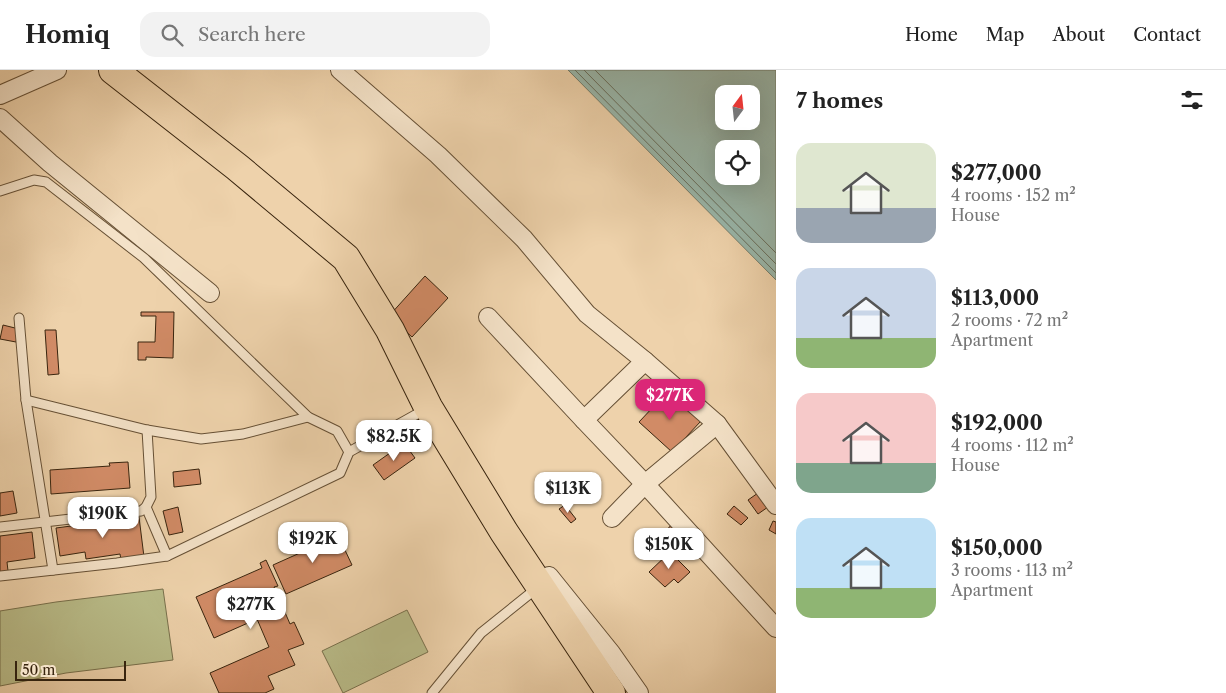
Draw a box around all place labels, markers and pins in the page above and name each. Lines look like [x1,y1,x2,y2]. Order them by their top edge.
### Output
pin: $277K [635,378,705,421]
pin: $82.5K [353,420,435,462]
pin: $113K [533,472,603,514]
pin: $190K [68,496,138,539]
pin: $192K [278,522,348,564]
pin: $150K [634,528,704,570]
pin: $277K [216,588,286,630]

